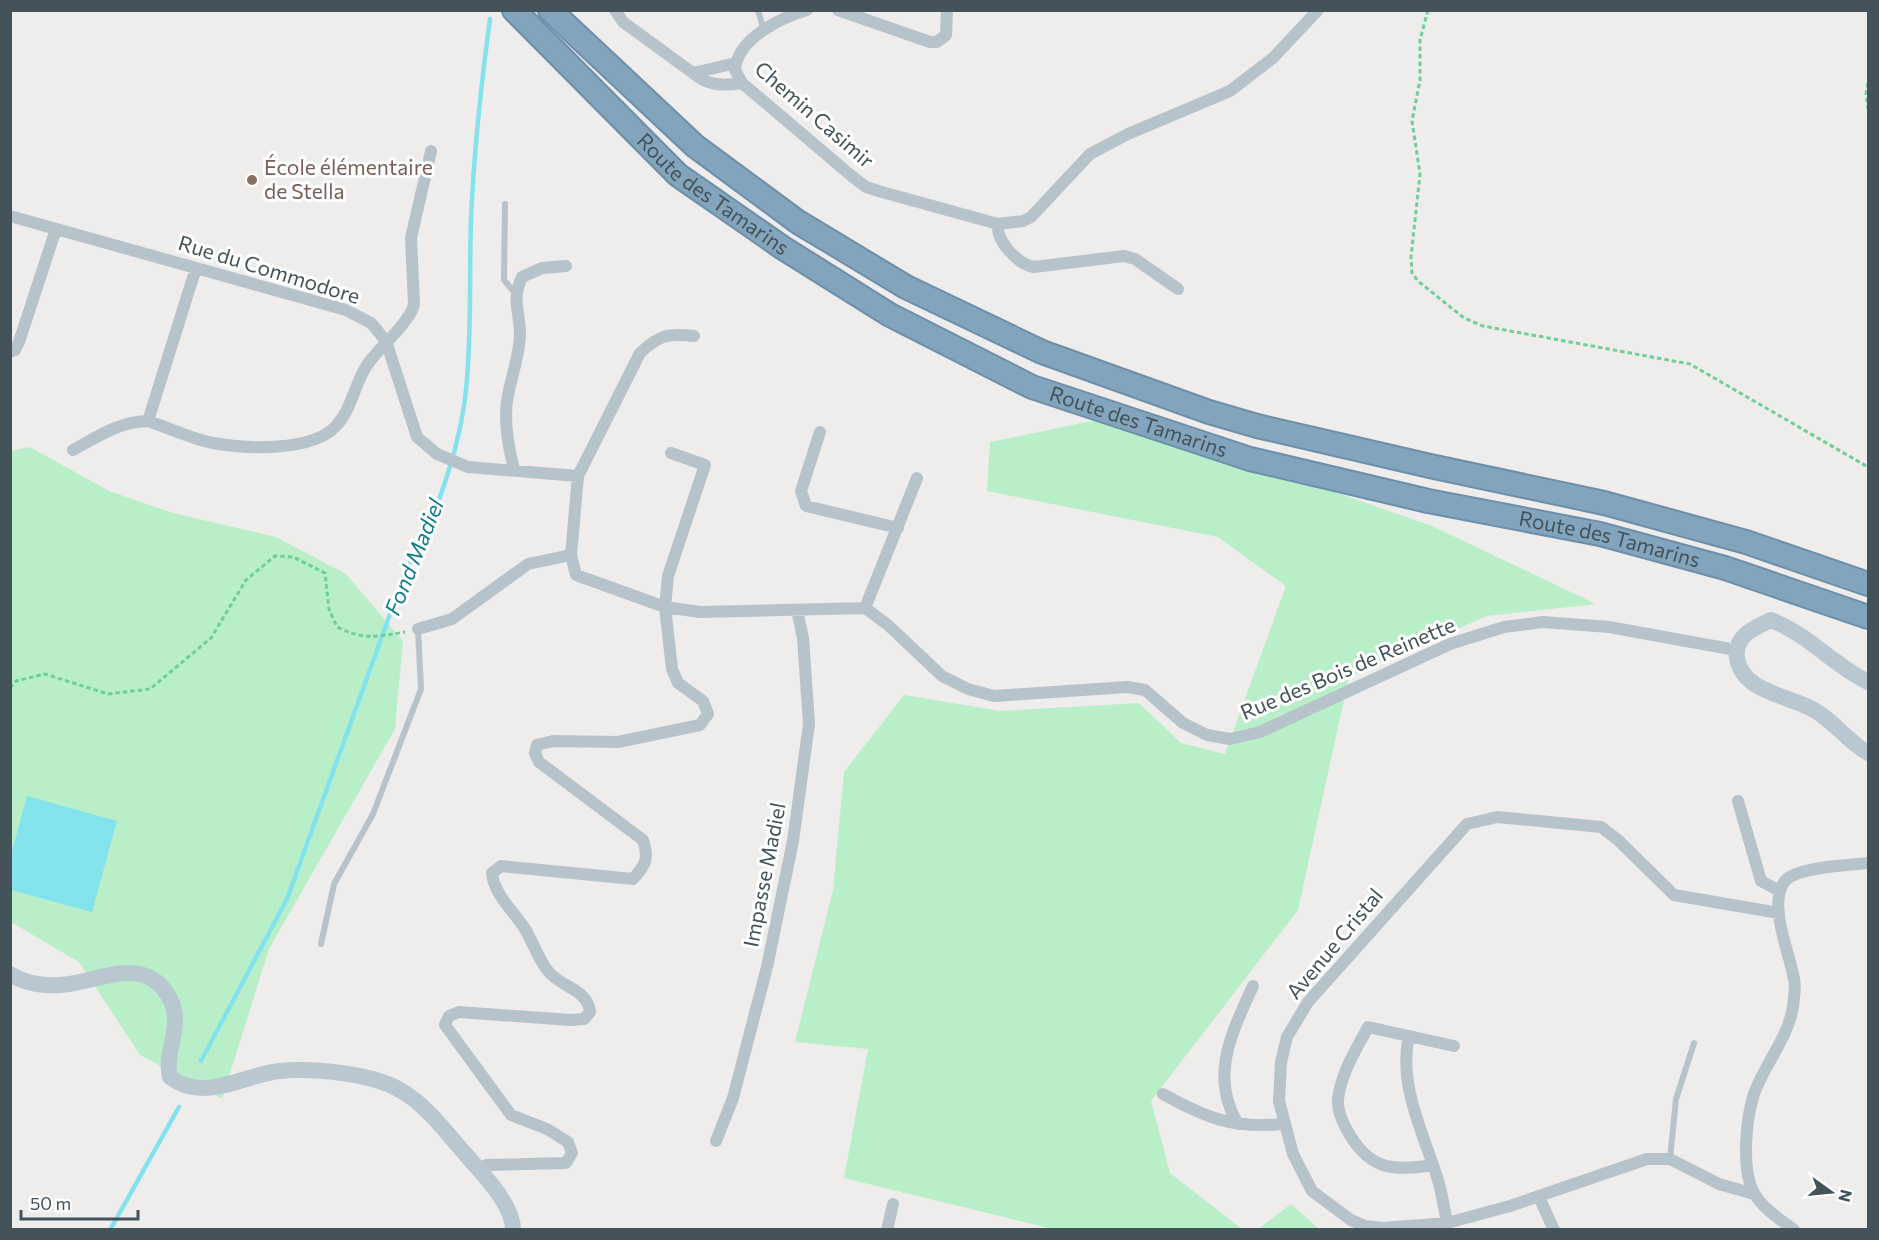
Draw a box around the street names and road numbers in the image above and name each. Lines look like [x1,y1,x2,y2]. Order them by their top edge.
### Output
street label: Chemin Casimir [750,55,880,172]
street label: Route des Tamarins [633,127,794,259]
street label: Rue du Commodore [176,229,363,308]
street label: Route des Tamarins [1047,380,1231,462]
street label: Route des Tamarins [1517,505,1703,572]
street label: Rue des Bois de Reinette [1236,611,1459,724]
street label: Impasse Madiel [737,800,790,949]
street label: Avenue Cristal [1280,883,1387,1003]

